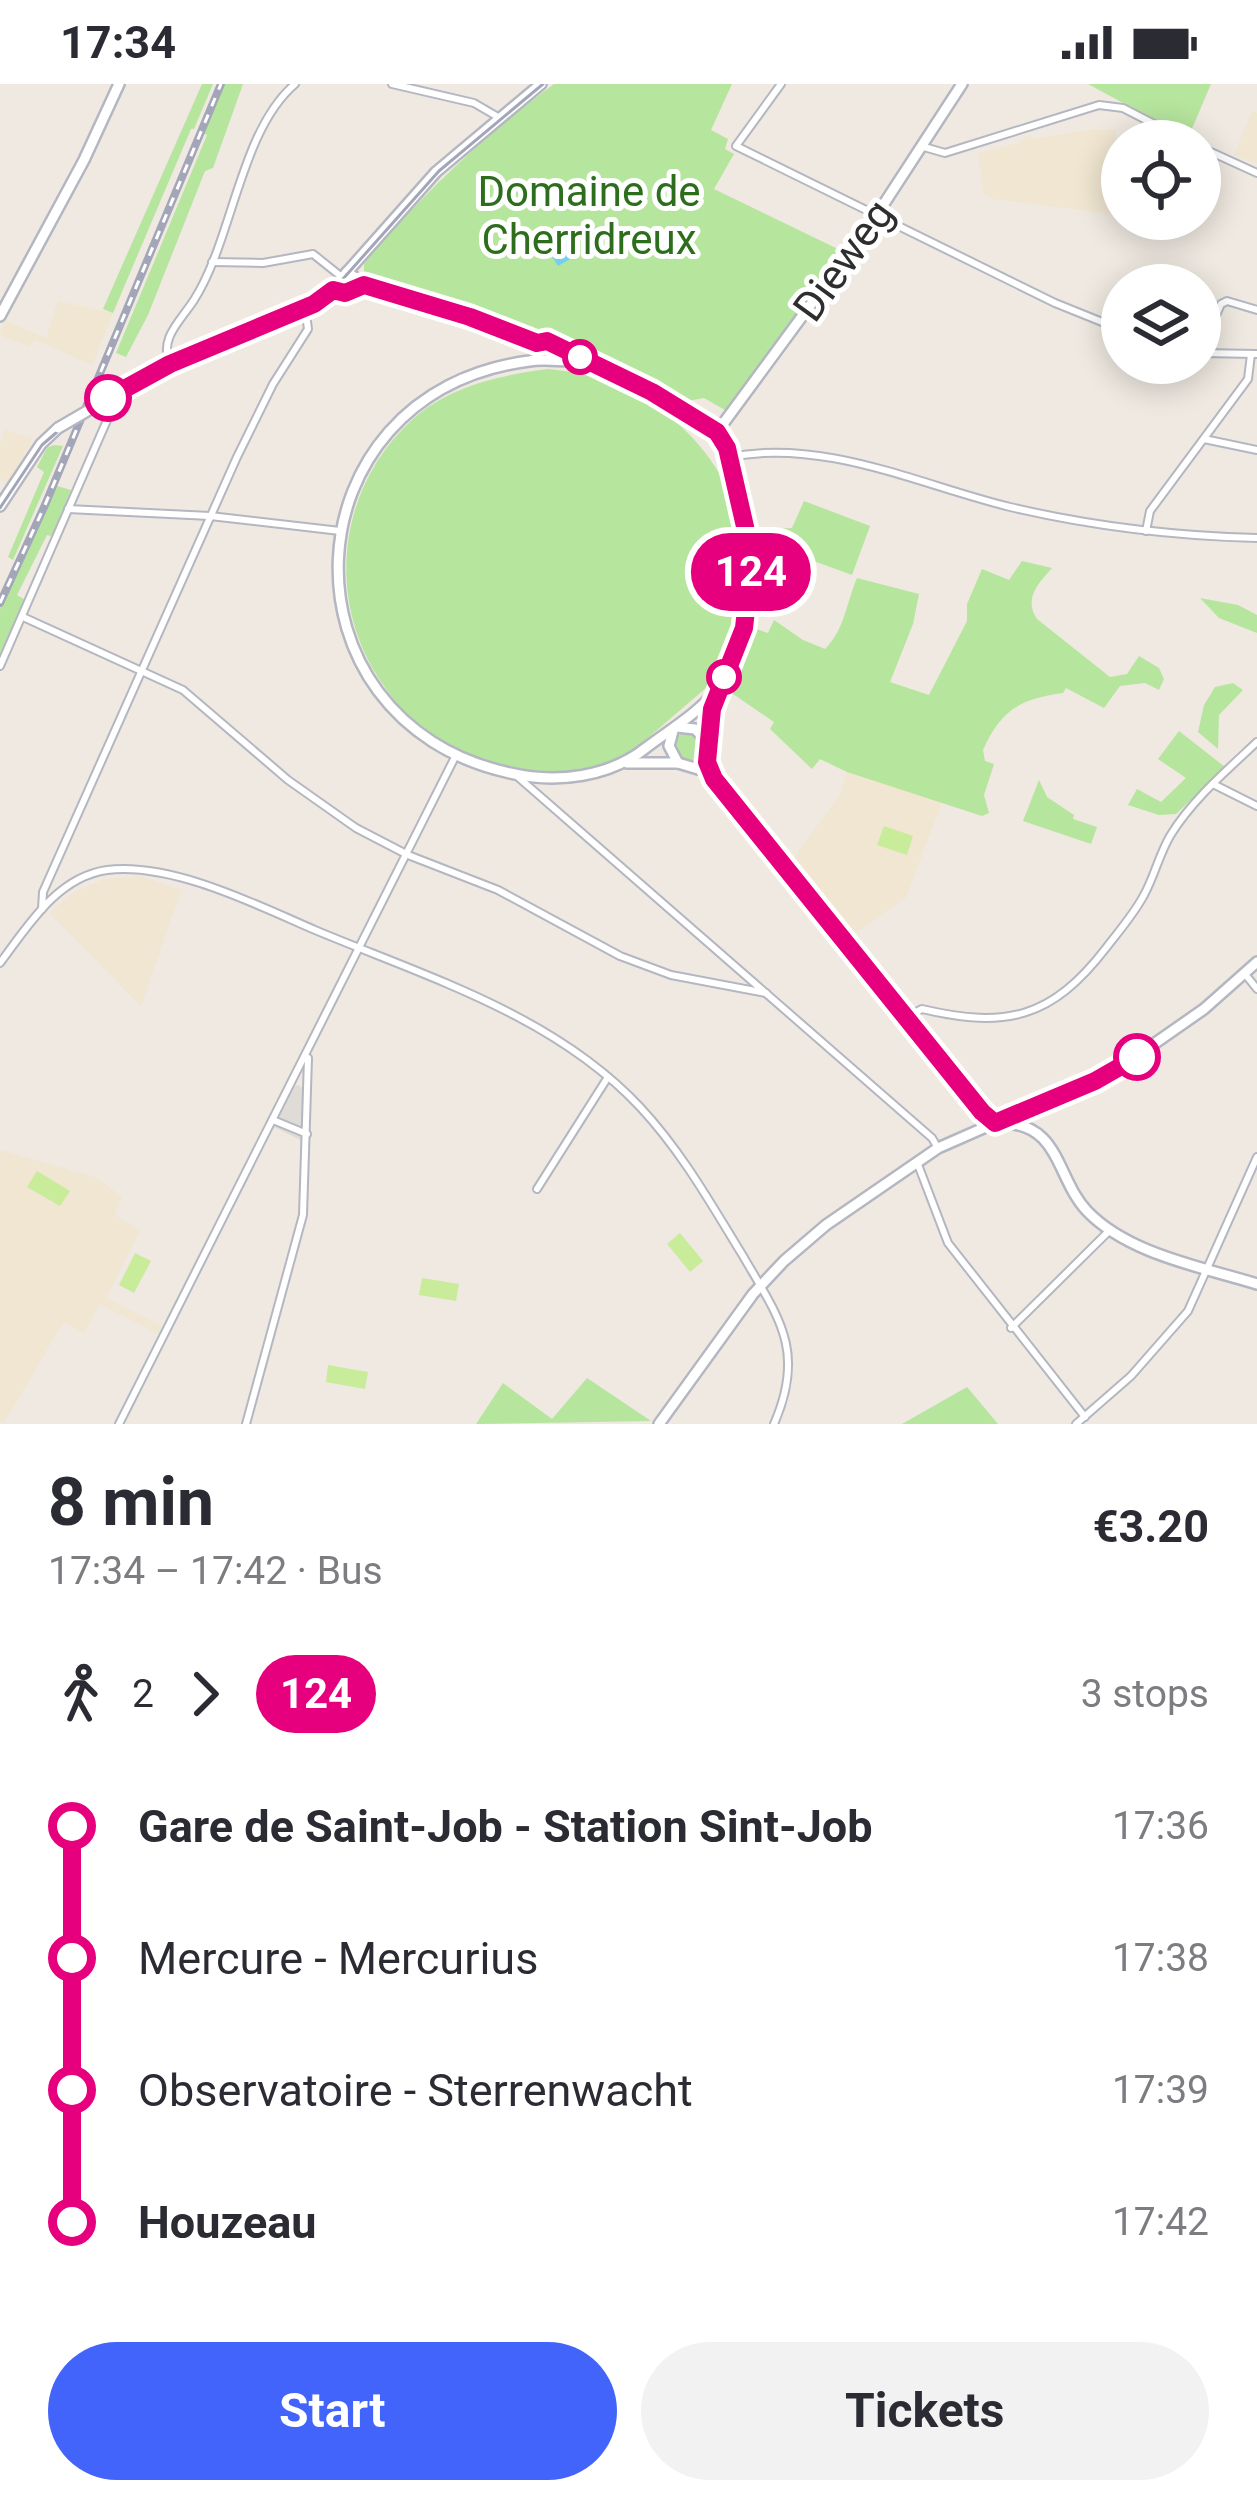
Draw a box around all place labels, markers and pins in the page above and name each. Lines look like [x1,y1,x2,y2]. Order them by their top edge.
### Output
unlabelled marker [564,341,596,373]
unlabelled marker [86,376,130,420]
unlabelled marker [708,661,740,693]
unlabelled marker [1115,1035,1159,1079]

